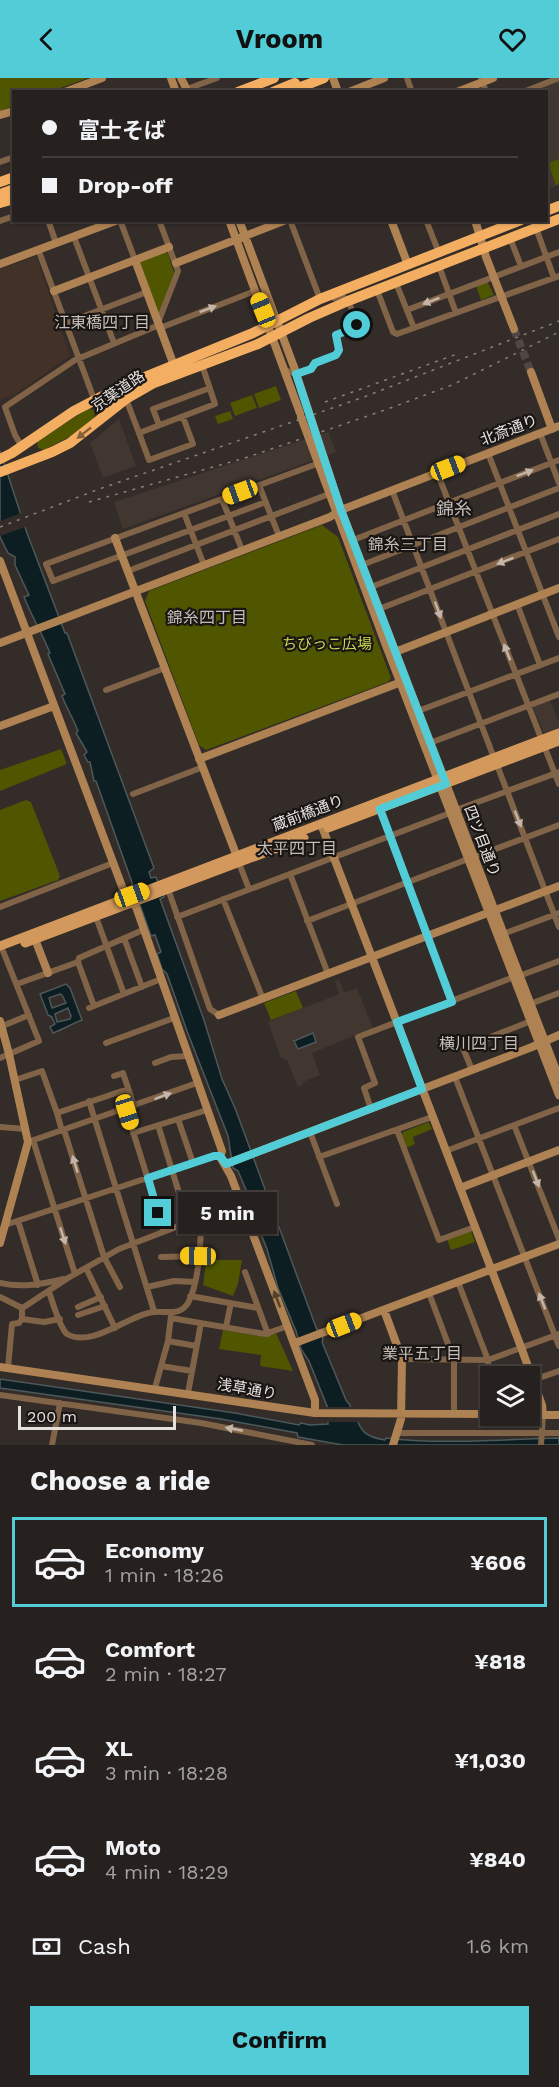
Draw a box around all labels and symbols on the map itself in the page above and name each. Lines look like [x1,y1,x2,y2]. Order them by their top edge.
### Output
car [248,290,278,330]
one-way arrow [422,296,440,306]
one-way arrow [199,304,217,314]
route start [343,311,370,338]
district label: 江東橋四丁目 [54,313,150,332]
street label: 京葉道路 [88,367,148,415]
street label: 北斎通り [478,411,540,449]
one-way arrow [76,427,92,440]
car [428,453,468,483]
one-way arrow [516,468,534,478]
car [220,477,260,507]
district label: 錦糸 [436,498,472,519]
district label: 錦糸三丁目 [368,535,448,554]
one-way arrow [495,556,513,566]
one-way arrow [433,601,443,619]
district label: 錦糸四丁目 [167,608,247,627]
park label: ちびっこ広場 [282,635,372,653]
one-way arrow [502,642,512,660]
street label: 蔵前橋通り [270,791,346,835]
street label: 四ツ目通り [460,803,504,879]
one-way arrow [514,810,523,828]
district label: 太平四丁目 [257,839,337,858]
car [112,880,152,910]
district label: 横川四丁目 [439,1034,519,1053]
one-way arrow [154,1090,172,1100]
car [113,1092,141,1132]
one-way arrow [70,1155,79,1173]
one-way arrow [532,1170,541,1188]
callout: 5 min [179,1192,278,1234]
route end [144,1199,171,1226]
one-way arrow [58,1227,68,1245]
car [180,1247,216,1265]
one-way arrow [272,1289,282,1307]
one-way arrow [537,1292,547,1310]
car [324,1310,364,1340]
district label: 業平五丁目 [382,1344,462,1363]
street label: 浅草通り [216,1375,278,1403]
scale bar [18,1403,176,1430]
one-way arrow [224,1424,243,1433]

